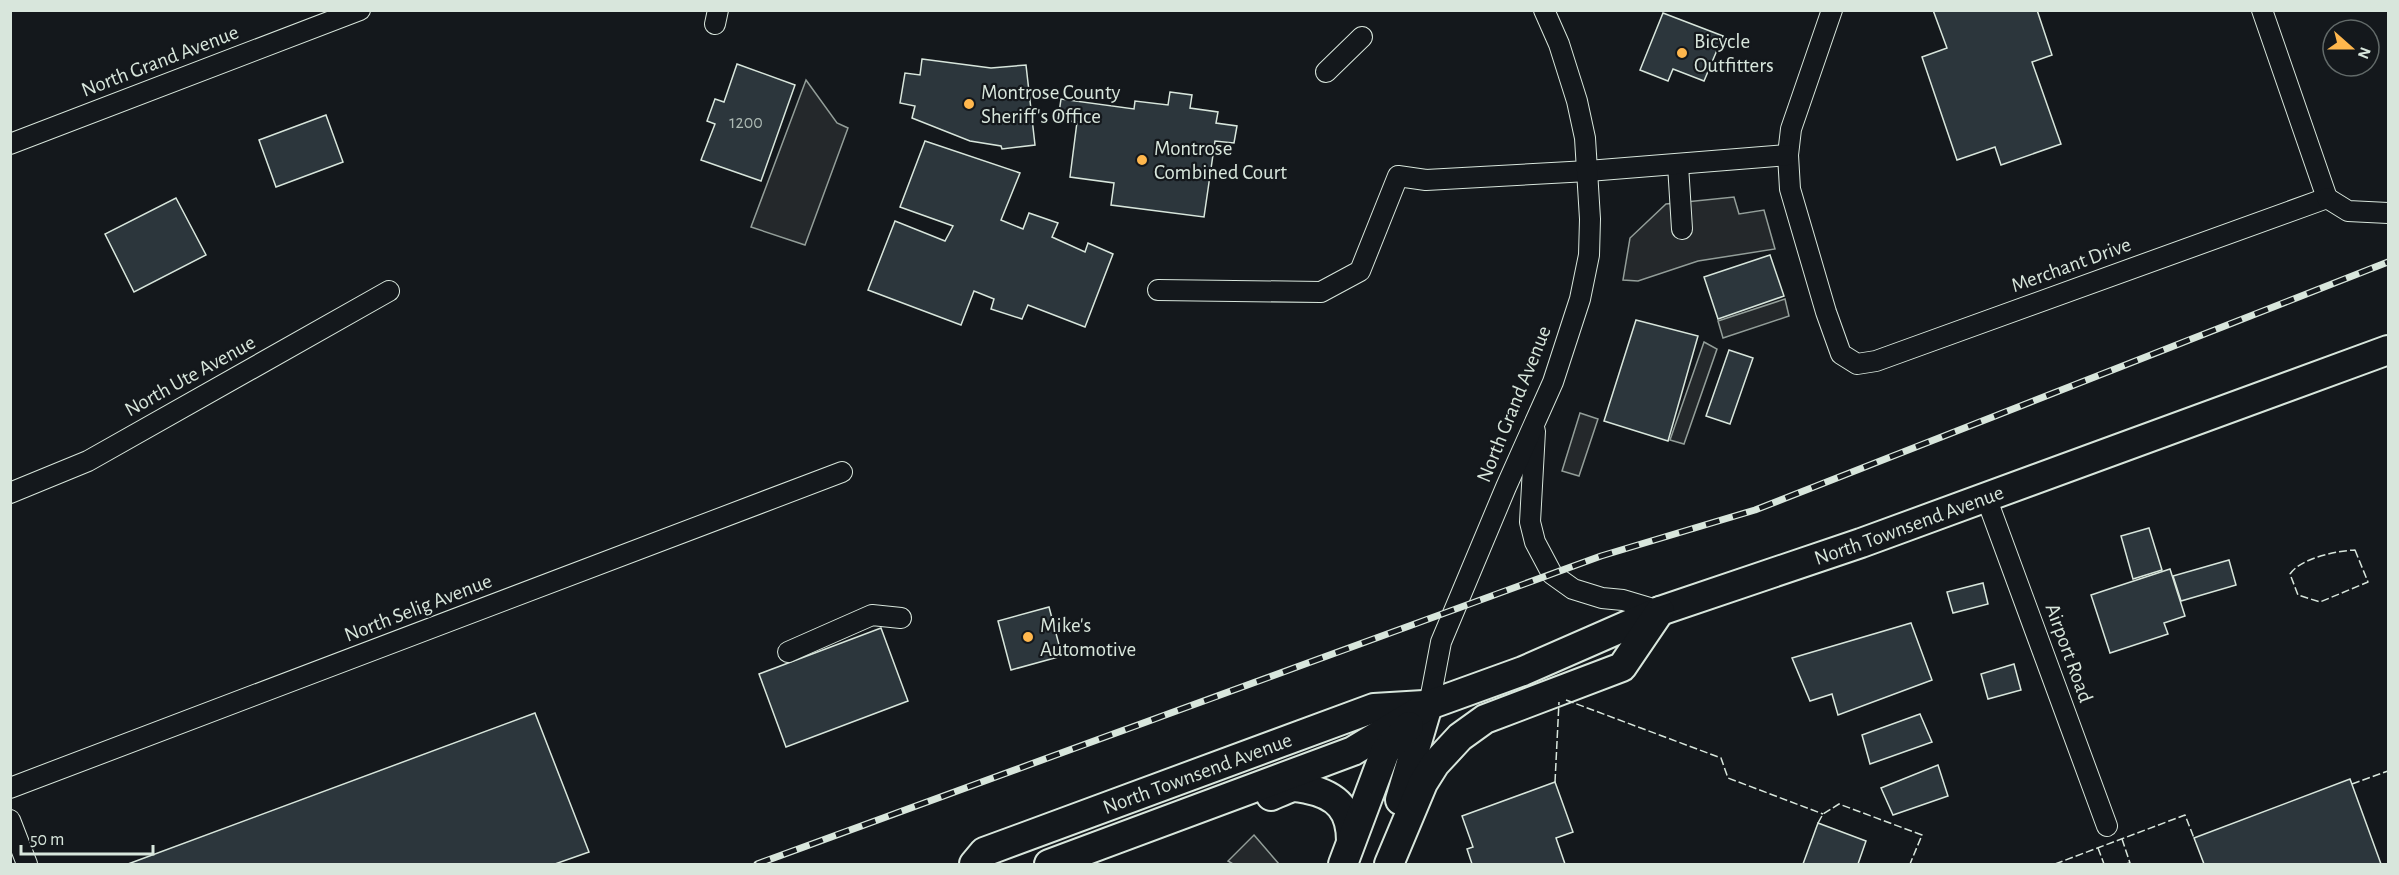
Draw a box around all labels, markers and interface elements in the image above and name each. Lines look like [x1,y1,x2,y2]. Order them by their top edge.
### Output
north arrow [2321,18,2381,78]
street label: North Grand Avenue [79,21,241,101]
place label: Bicycle Outfitters [1694,31,1774,76]
text: N [2355,45,2374,61]
marker: Bicycle Outfitters [1675,46,1689,60]
place label: Montrose County Sheriff's Office [981,82,1121,127]
marker: Montrose County Sheriff's Office [962,97,976,111]
house number: 1200 [729,114,763,132]
place label: Montrose Combined Court [1154,138,1287,183]
marker: Montrose Combined Court [1135,153,1149,167]
street label: Merchant Drive [2008,234,2134,296]
street label: North Grand Avenue [1473,323,1555,485]
street label: North Ute Avenue [121,331,259,421]
street label: North Townsend Avenue [1811,481,2006,569]
street label: North Selig Avenue [341,570,495,646]
street label: Airport Road [2041,601,2097,705]
place label: Mike's Automotive [1040,615,1136,660]
marker: Mike's Automotive [1021,630,1035,644]
street label: North Townsend Avenue [1100,729,1295,818]
scale bar [21,818,153,856]
text: 50 m [30,831,64,849]

